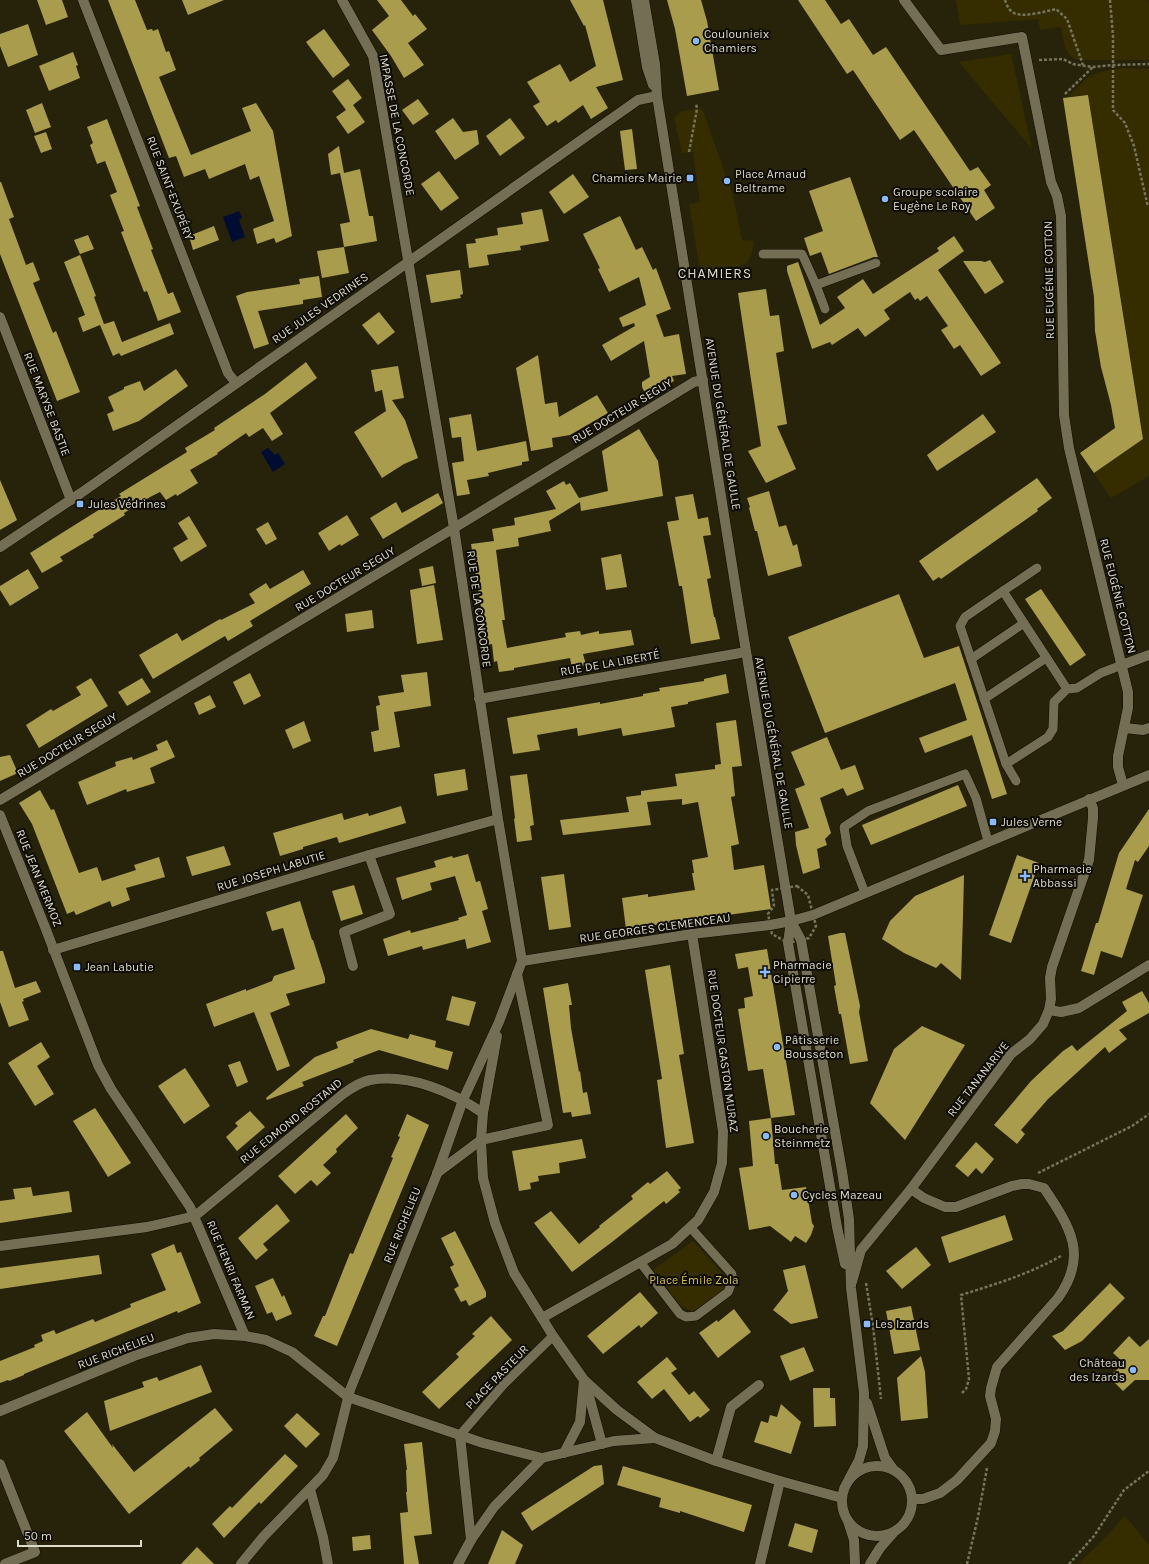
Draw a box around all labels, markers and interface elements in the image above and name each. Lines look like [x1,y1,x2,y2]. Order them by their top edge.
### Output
place label: Coulounieix Chamiers [704,27,769,55]
marker: Coulounieix Chamiers [691,36,701,46]
street label: IMPASSE DE LA CONCORDE [376,53,418,197]
street label: RUE SAINT-EXUPÉRY [144,134,197,242]
place label: Place Arnaud Beltrame [735,167,806,195]
place label: Chamiers Mairie [592,171,682,185]
marker: Chamiers Mairie [685,173,695,183]
marker: Place Arnaud Beltrame [722,176,732,186]
place label: Groupe scolaire Eugène Le Roy [893,185,978,213]
marker: Groupe scolaire Eugène Le Roy [880,194,890,204]
street label: RUE EUGÉNIE COTTON [1040,221,1057,339]
district label: CHAMIERS [678,265,752,282]
street label: RUE JULES VEDRINES [269,270,371,346]
street label: AVENUE DU GÉNÉRAL DE GAULLE [702,337,745,511]
street label: RUE MARYSE BASTIE [21,350,73,458]
street label: RUE DOCTEUR SEGUY [569,375,675,447]
place label: Jules Védrines [88,497,166,511]
marker: Jules Védrines [75,499,85,509]
street label: RUE EUGÉNIE COTTON [1097,537,1140,655]
street label: RUE DOCTEUR SEGUY [292,543,398,615]
street label: RUE DE LA CONCORDE [464,550,494,668]
street label: RUE DE LA LIBERTÉ [559,646,661,679]
street label: AVENUE DU GÉNÉRAL DE GAULLE [752,656,797,830]
street label: RUE DOCTEUR SEGUY [14,709,120,781]
place label: Jules Verne [1001,815,1062,829]
marker: Jules Verne [988,817,998,827]
street label: RUE JEAN MERMOZ [13,827,65,929]
street label: RUE JOSEPH LABUTIE [215,848,327,894]
place label: Pharmacie Abbassi [1033,862,1092,890]
marker: Pharmacie Abbassi [1020,871,1030,881]
street label: RUE GEORGES CLEMENCEAU [578,910,732,946]
place label: Pharmacie Cipierre [773,958,832,986]
place label: Jean Labutie [85,960,154,974]
marker: Jean Labutie [72,962,82,972]
marker: Pharmacie Cipierre [760,967,770,977]
street label: RUE DOCTEUR GASTON MURAZ [705,969,741,1133]
place label: Pâtisserie Bousseton [785,1033,843,1061]
street label: RUE TANANARIVE [944,1039,1012,1119]
marker: Pâtisserie Bousseton [772,1042,782,1052]
street label: RUE EDMOND ROSTAND [237,1075,345,1166]
place label: Boucherie Steinmetz [774,1122,831,1150]
marker: Boucherie Steinmetz [761,1131,771,1141]
street label: RUE RICHELIEU [380,1185,424,1265]
place label: Cycles Mazeau [802,1188,882,1202]
marker: Cycles Mazeau [789,1190,799,1200]
street label: RUE HENRI FARMAN [204,1218,258,1322]
park label: Place Émile Zola [649,1272,739,1287]
place label: Les Izards [875,1317,929,1331]
marker: Les Izards [862,1319,872,1329]
street label: RUE RICHELIEU [76,1330,156,1372]
street label: PLACE PASTEUR [463,1342,531,1412]
place label: Château des Izards [1069,1356,1125,1384]
marker: Château des Izards [1128,1365,1138,1375]
scale bar [18,1522,141,1548]
text: 50 m [24,1529,52,1543]

